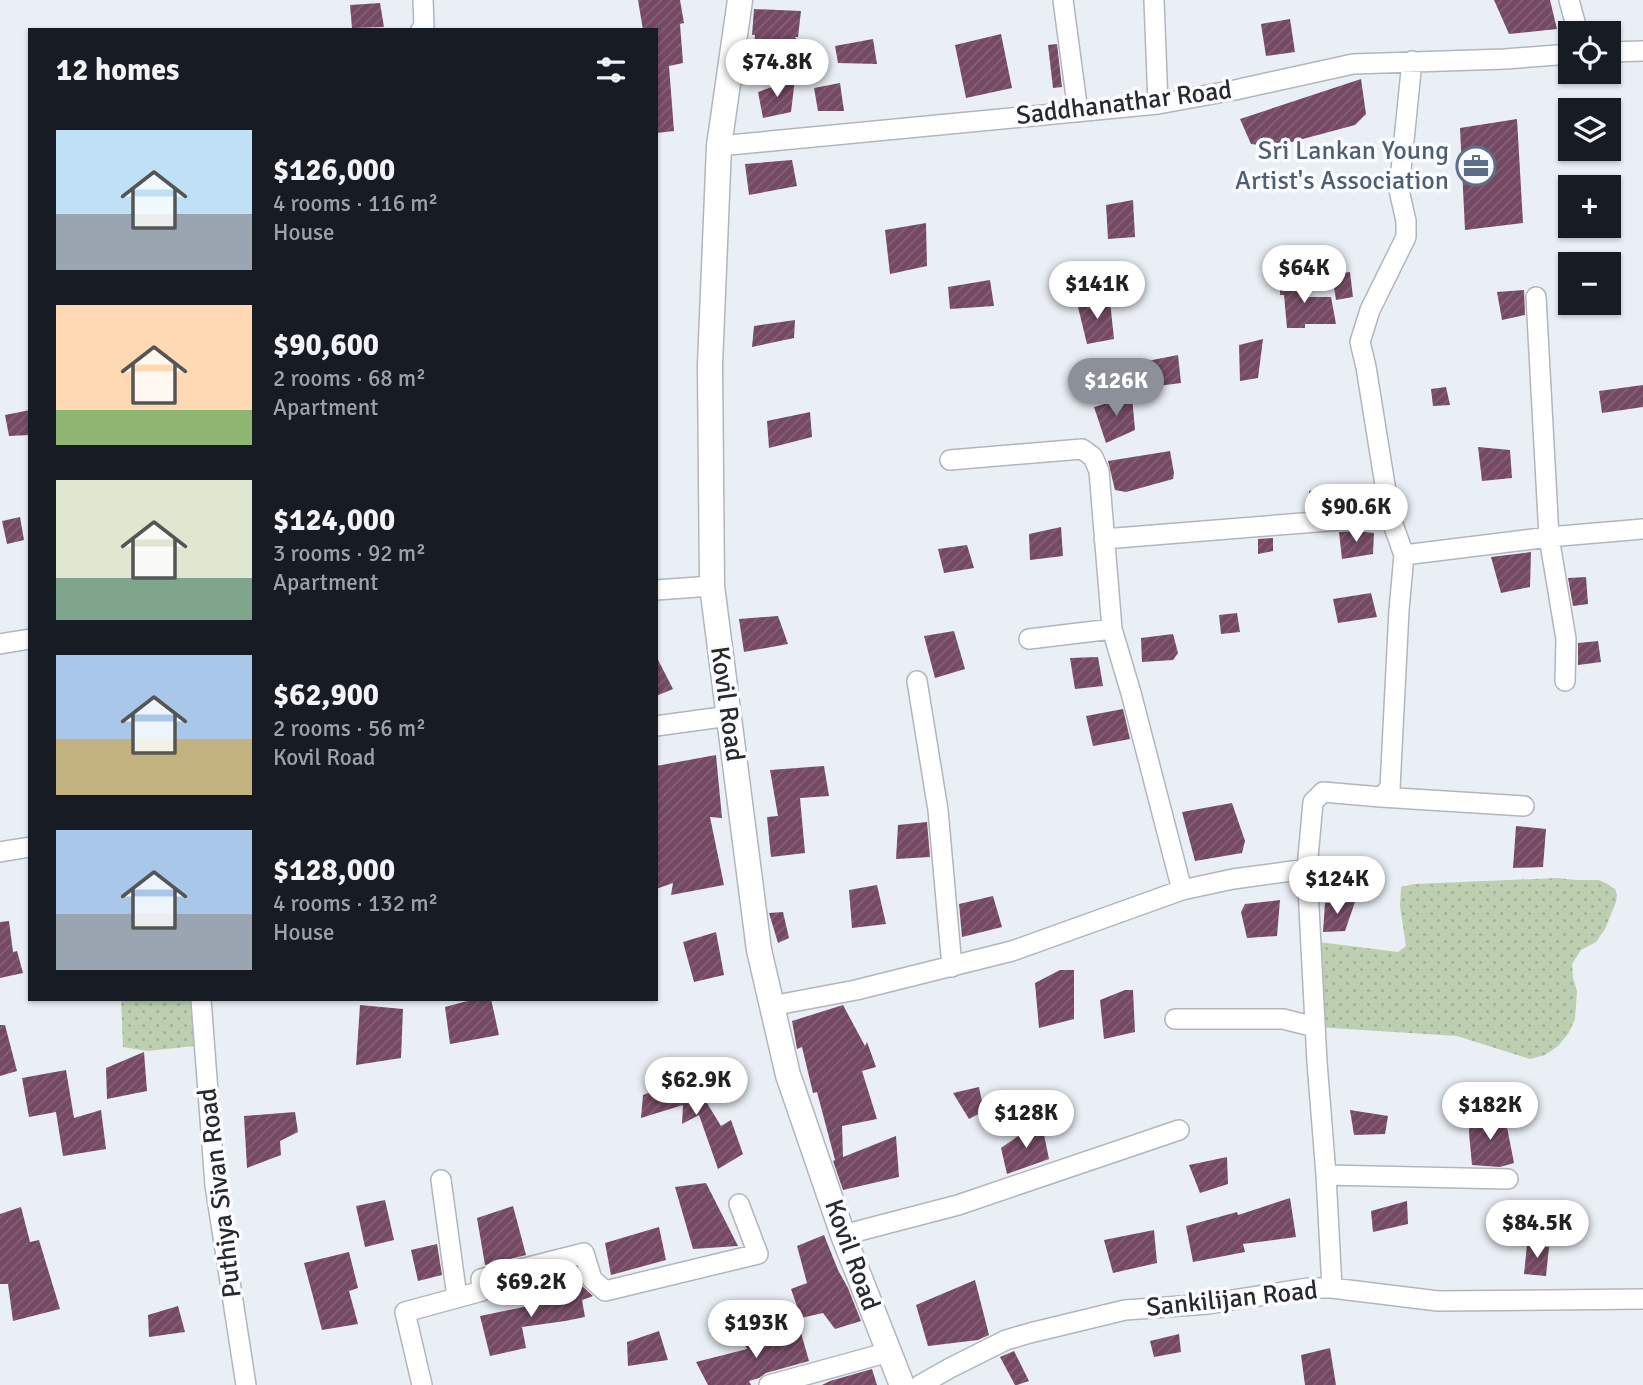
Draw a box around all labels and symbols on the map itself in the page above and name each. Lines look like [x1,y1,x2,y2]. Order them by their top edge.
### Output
pin: $74.8K [720,40,834,99]
street label: Saddhanathar Road [1014,74,1234,132]
place label: Sri Lankan Young Artist's Association [1235,135,1449,197]
office icon: Sri Lankan Young Artist's Association [1455,145,1497,187]
pin: $64K [1263,246,1345,305]
pin: $141K [1048,262,1146,321]
pin: $126K [1067,358,1165,418]
pin: $90.6K [1299,484,1413,544]
street label: Kovil Road [703,644,751,764]
pin: $124K [1288,856,1386,916]
pin: $62.9K [639,1058,753,1117]
pin: $182K [1441,1082,1539,1142]
street label: Puthiya Sivan Road [191,1086,249,1300]
pin: $128K [977,1090,1075,1150]
street label: Kovil Road [817,1195,887,1315]
pin: $84.5K [1480,1200,1594,1260]
pin: $69.2K [474,1260,588,1319]
street label: Sankilijan Road [1145,1274,1319,1324]
pin: $193K [707,1300,805,1360]

